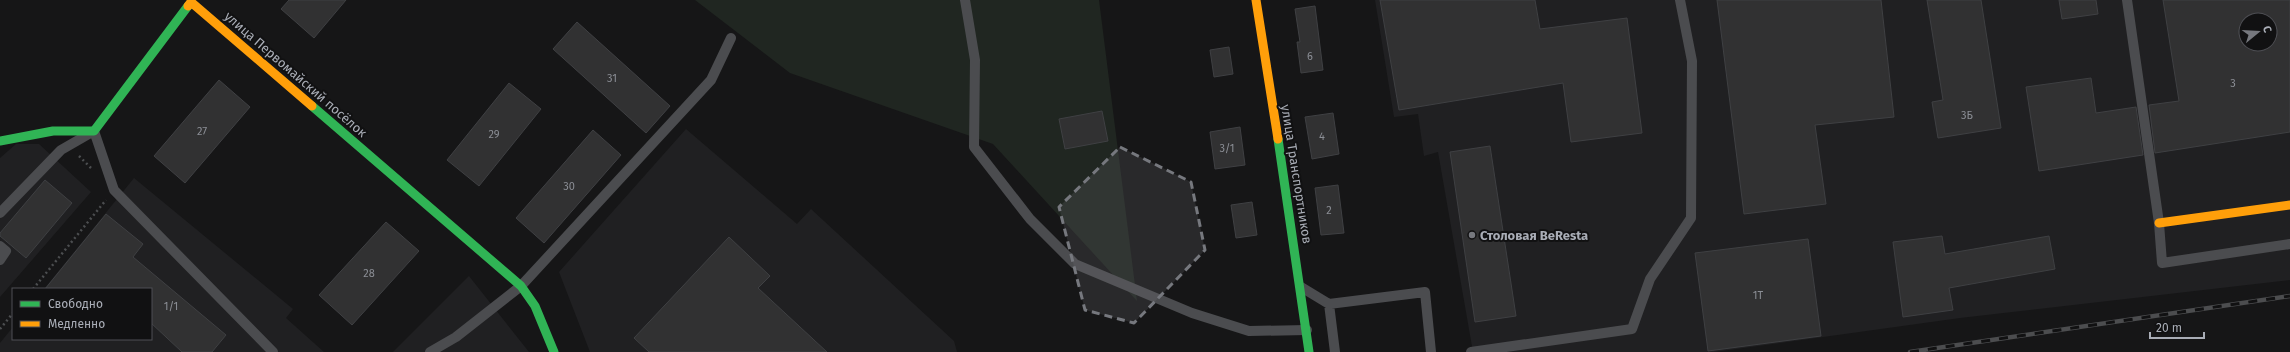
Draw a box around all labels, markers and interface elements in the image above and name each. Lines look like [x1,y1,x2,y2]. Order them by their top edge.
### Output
street label: улица Первомайский посёлок [221,8,370,140]
north arrow [2238,12,2278,52]
text: С [2260,24,2274,35]
house number: 6 [1307,50,1313,63]
house number: 31 [607,72,617,85]
house number: 3 [2230,77,2236,90]
street label: улица Транспортников [1278,103,1315,245]
house number: 3Б [1961,109,1974,122]
house number: 27 [197,125,207,138]
house number: 29 [488,128,500,141]
house number: 4 [1319,130,1325,143]
house number: 3/1 [1219,142,1235,155]
house number: 30 [563,180,575,193]
house number: 2 [1326,204,1332,217]
place label: Столовая BeResta [1480,228,1588,243]
marker: Столовая BeResta [1467,230,1477,240]
house number: 28 [363,267,375,280]
legend [12,288,152,340]
house number: 1Т [1753,289,1764,302]
text: Свободно [48,297,103,311]
house number: 1/1 [164,300,178,313]
scale bar [2150,314,2204,340]
text: Медленно [48,317,105,331]
text: 20 m [2156,321,2182,335]

